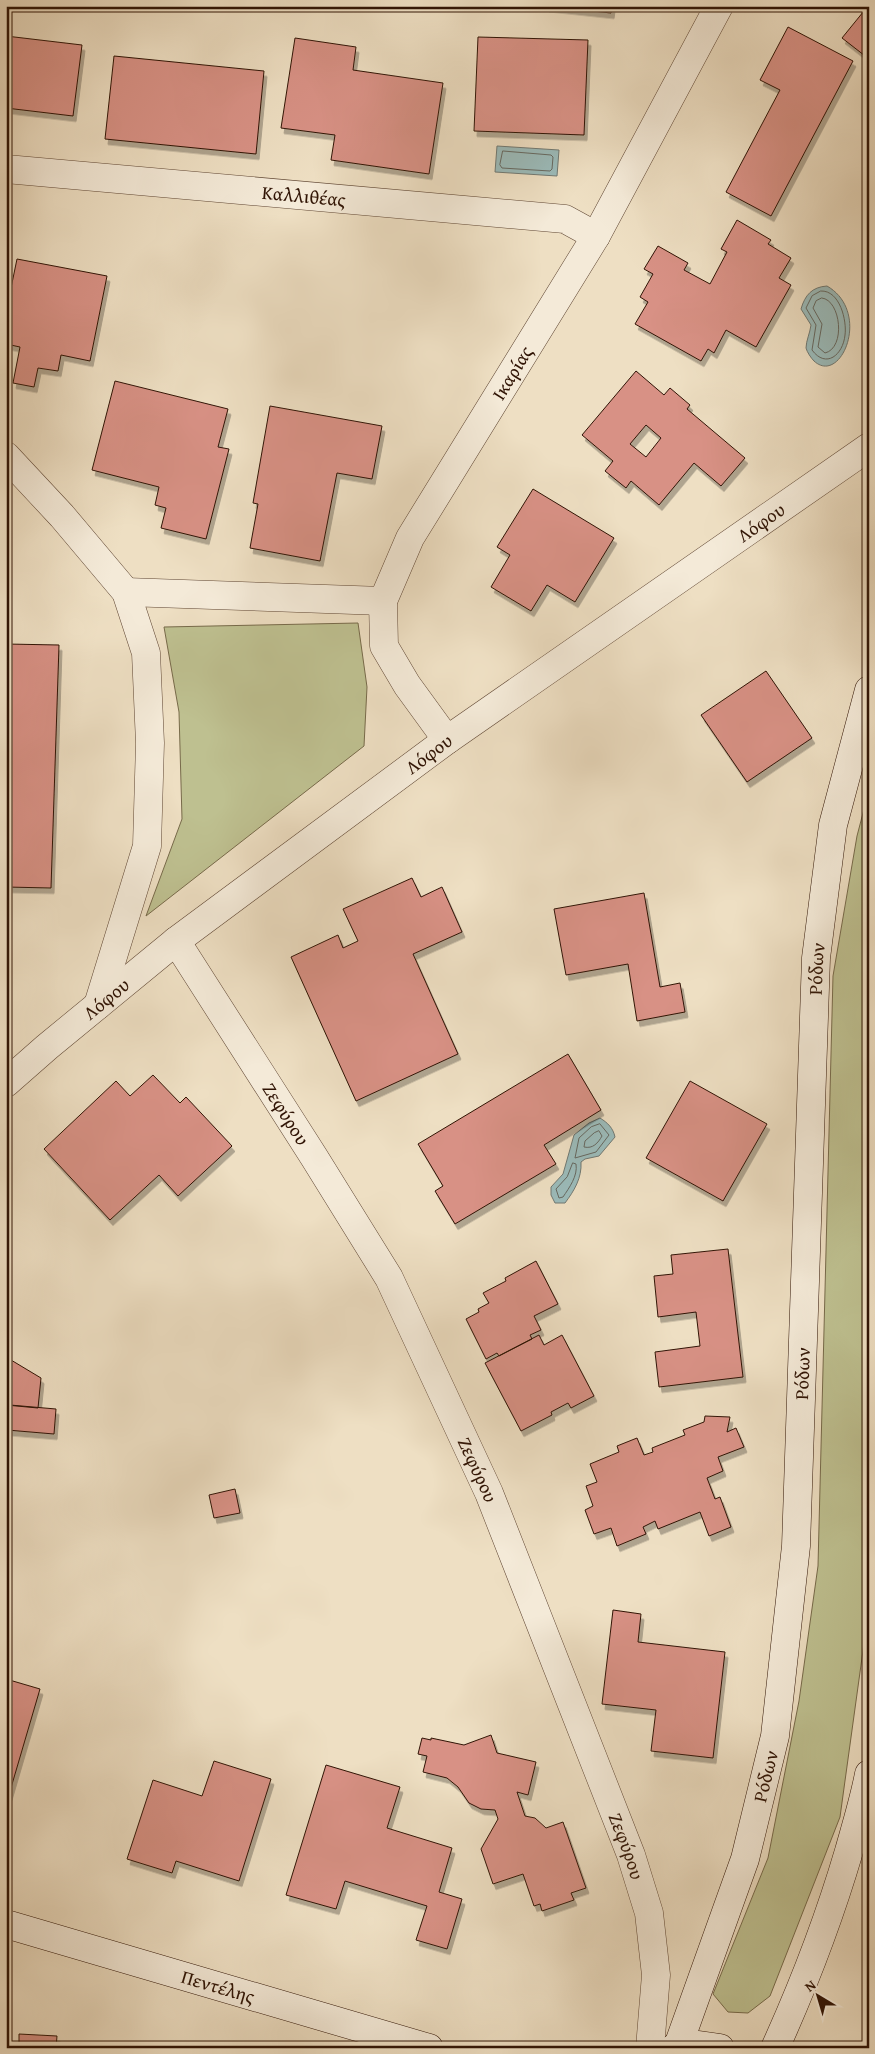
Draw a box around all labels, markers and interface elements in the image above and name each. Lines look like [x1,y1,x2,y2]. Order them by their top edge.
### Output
street label: Καλλιθέας [261,178,347,213]
street label: Ικαρίας [484,340,539,405]
street label: Λόφου [731,495,791,549]
street label: Λόφου [399,727,458,781]
street label: Ρόδων [801,941,832,995]
street label: Λόφου [77,971,136,1026]
street label: Ζεφύρου [256,1077,317,1151]
street label: Ρόδων [787,1347,817,1400]
street label: Ζεφύρου [451,1432,505,1506]
street label: Ρόδων [745,1747,785,1805]
street label: Ζεφύρου [602,1809,652,1883]
street label: Πεντέλης [178,1962,258,2010]
north arrow [792,1972,842,2022]
text: N [800,1975,820,1997]

